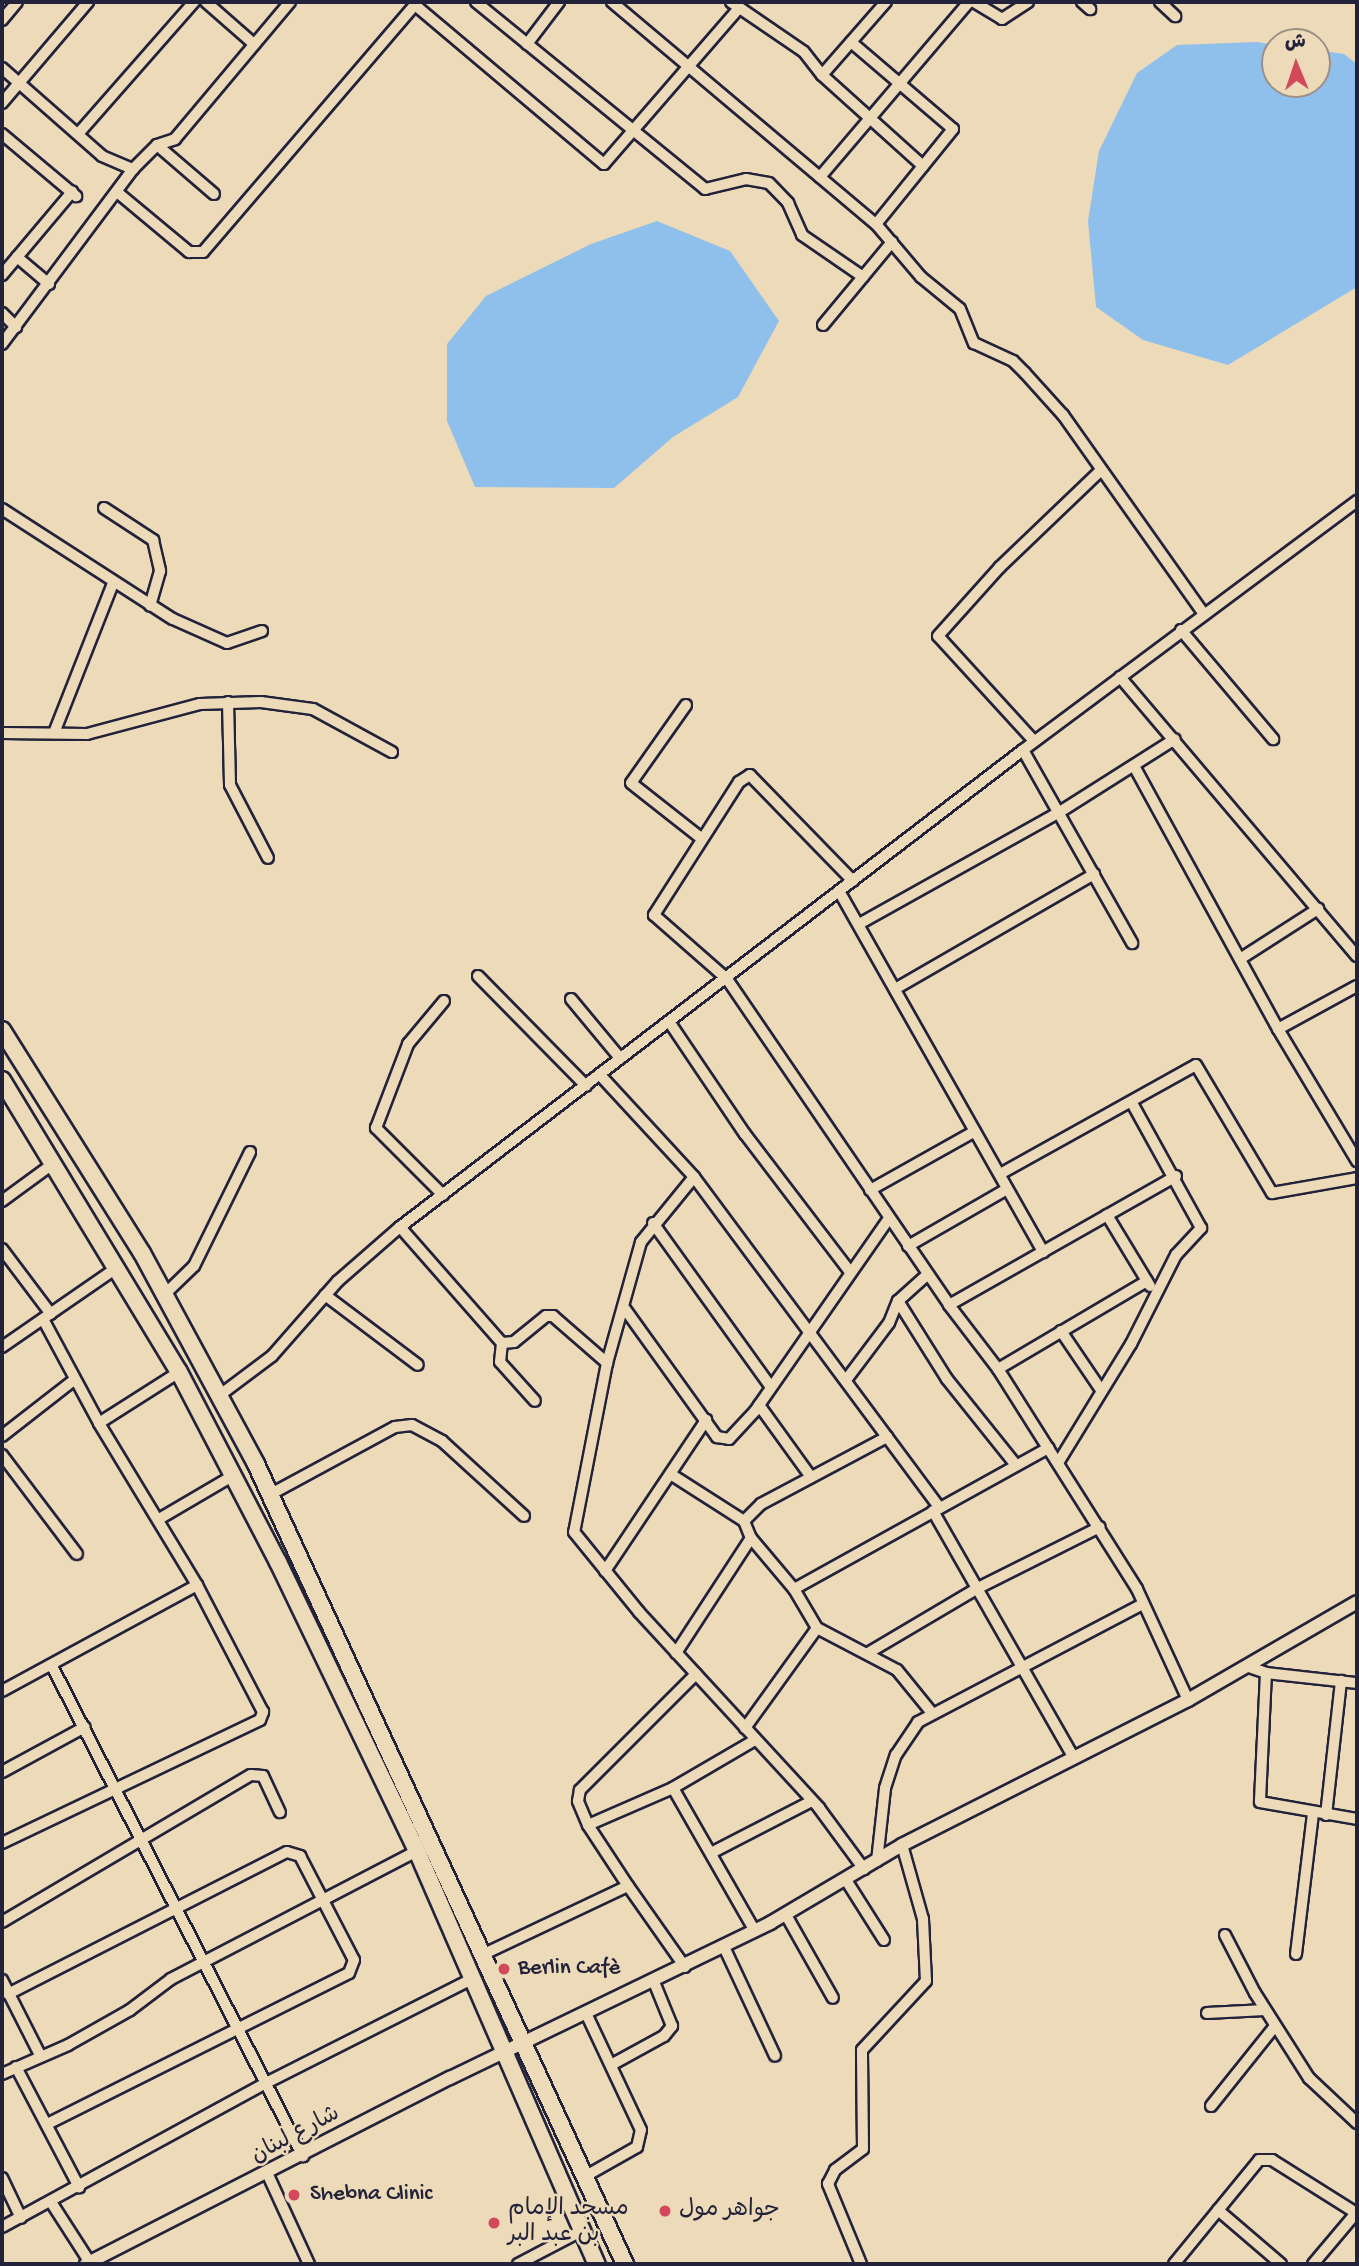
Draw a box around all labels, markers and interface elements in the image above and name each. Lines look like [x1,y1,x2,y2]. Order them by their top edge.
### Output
north arrow [1261,28,1331,98]
text: ش [1284,32,1306,55]
place label: Berlin Cafè [518,1955,620,1983]
marker: Berlin Cafè [496,1961,512,1977]
street label: شارع لبنان [247,2101,345,2171]
place label: Shebna Clinic [310,2181,432,2209]
marker: Shebna Clinic [284,2185,304,2205]
place label: مسجد الإمام بن عبد البر [508,2196,629,2250]
place label: جواهر مول [679,2197,780,2225]
marker: جواهر مول [657,2203,673,2219]
marker: مسجد الإمام بن عبد البر [486,2215,502,2231]

